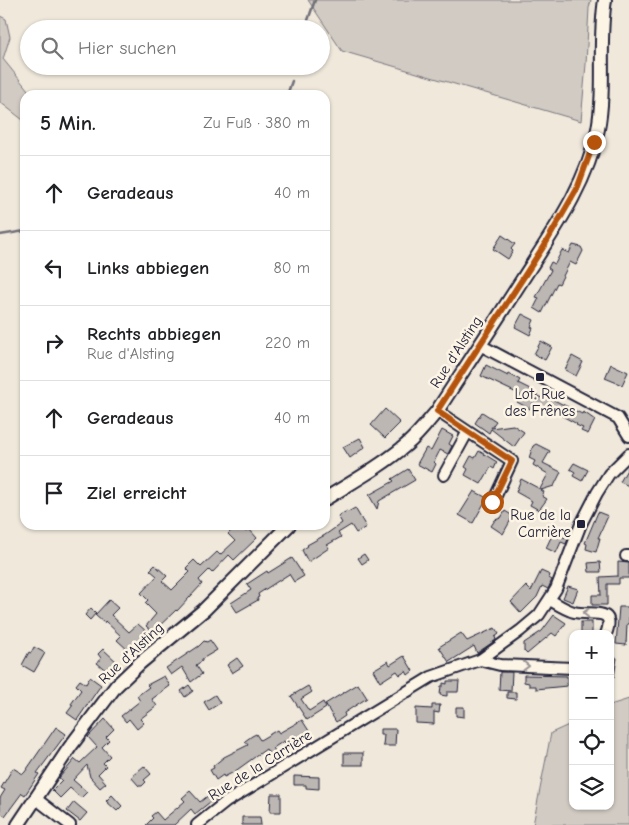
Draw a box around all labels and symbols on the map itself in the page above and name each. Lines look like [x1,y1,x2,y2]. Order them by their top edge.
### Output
route end [583,131,606,154]
street label: Rue d'Alsting [426,313,486,391]
marker: Lot. Rue des Frênes [534,371,546,383]
place label: Lot. Rue des Frênes [505,385,575,420]
route start [481,491,504,514]
place label: Rue de la Carrière [510,506,571,541]
marker: Rue de la Carrière [575,518,587,530]
one-way arrow [582,607,590,618]
street label: Rue d'Alsting [95,618,167,688]
one-way arrow [522,661,530,671]
street label: Rue de la Carrière [205,726,315,804]

